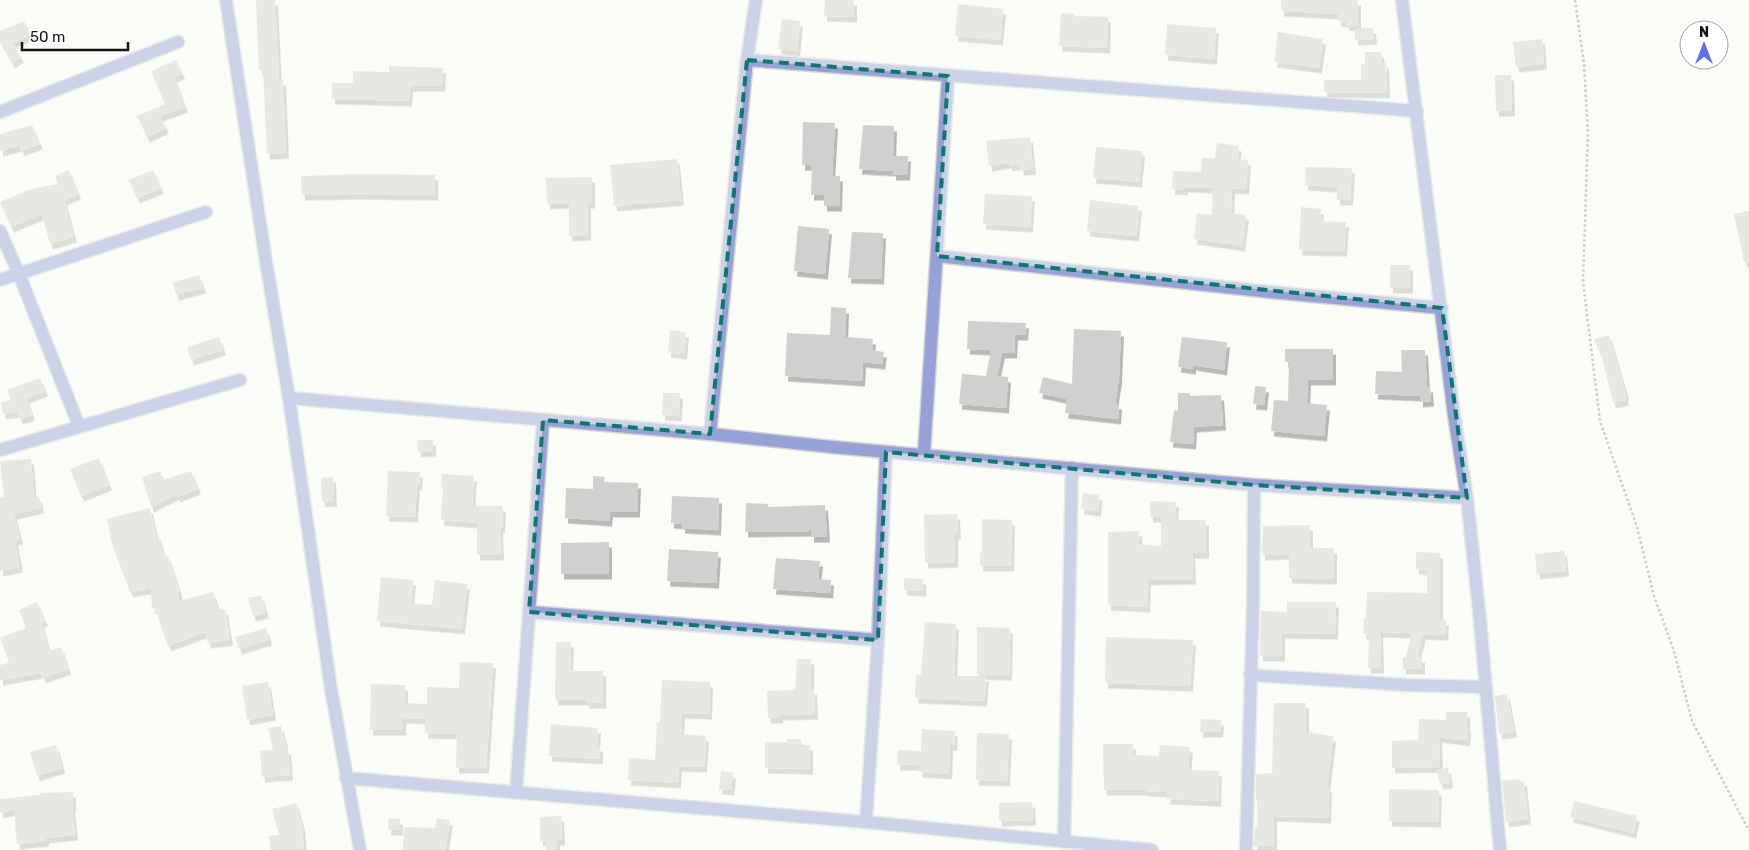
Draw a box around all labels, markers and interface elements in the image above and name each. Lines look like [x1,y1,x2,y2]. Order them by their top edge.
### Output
scale bar [22,20,129,52]
north arrow [1679,20,1729,70]
text: N [1699,24,1709,41]
text: 50 m [30,28,65,46]

